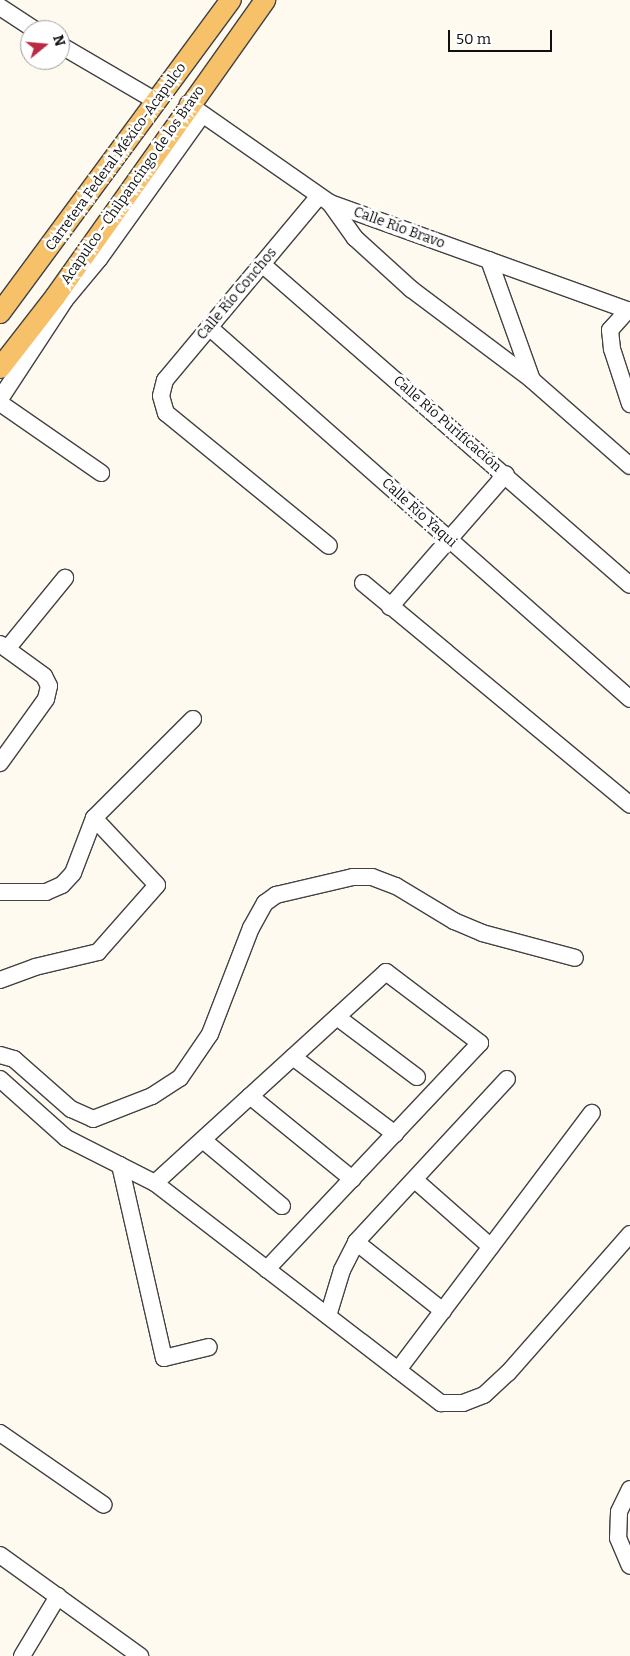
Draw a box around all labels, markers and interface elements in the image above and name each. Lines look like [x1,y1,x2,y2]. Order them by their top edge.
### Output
north arrow [20,20,70,70]
scale bar [450,20,554,52]
text: 50 m [456,30,491,48]
text: N [49,33,69,48]
street label: Carretera Federal México-Acapulco [42,60,190,254]
street label: Acapulco - Chilpancingo de los Bravo [58,83,208,287]
street label: Calle Río Bravo [351,204,447,252]
street label: Calle Río Conchos [194,245,280,343]
street label: Calle Río Purificación [389,372,505,476]
street label: Calle Río Yaqui [378,475,460,551]

